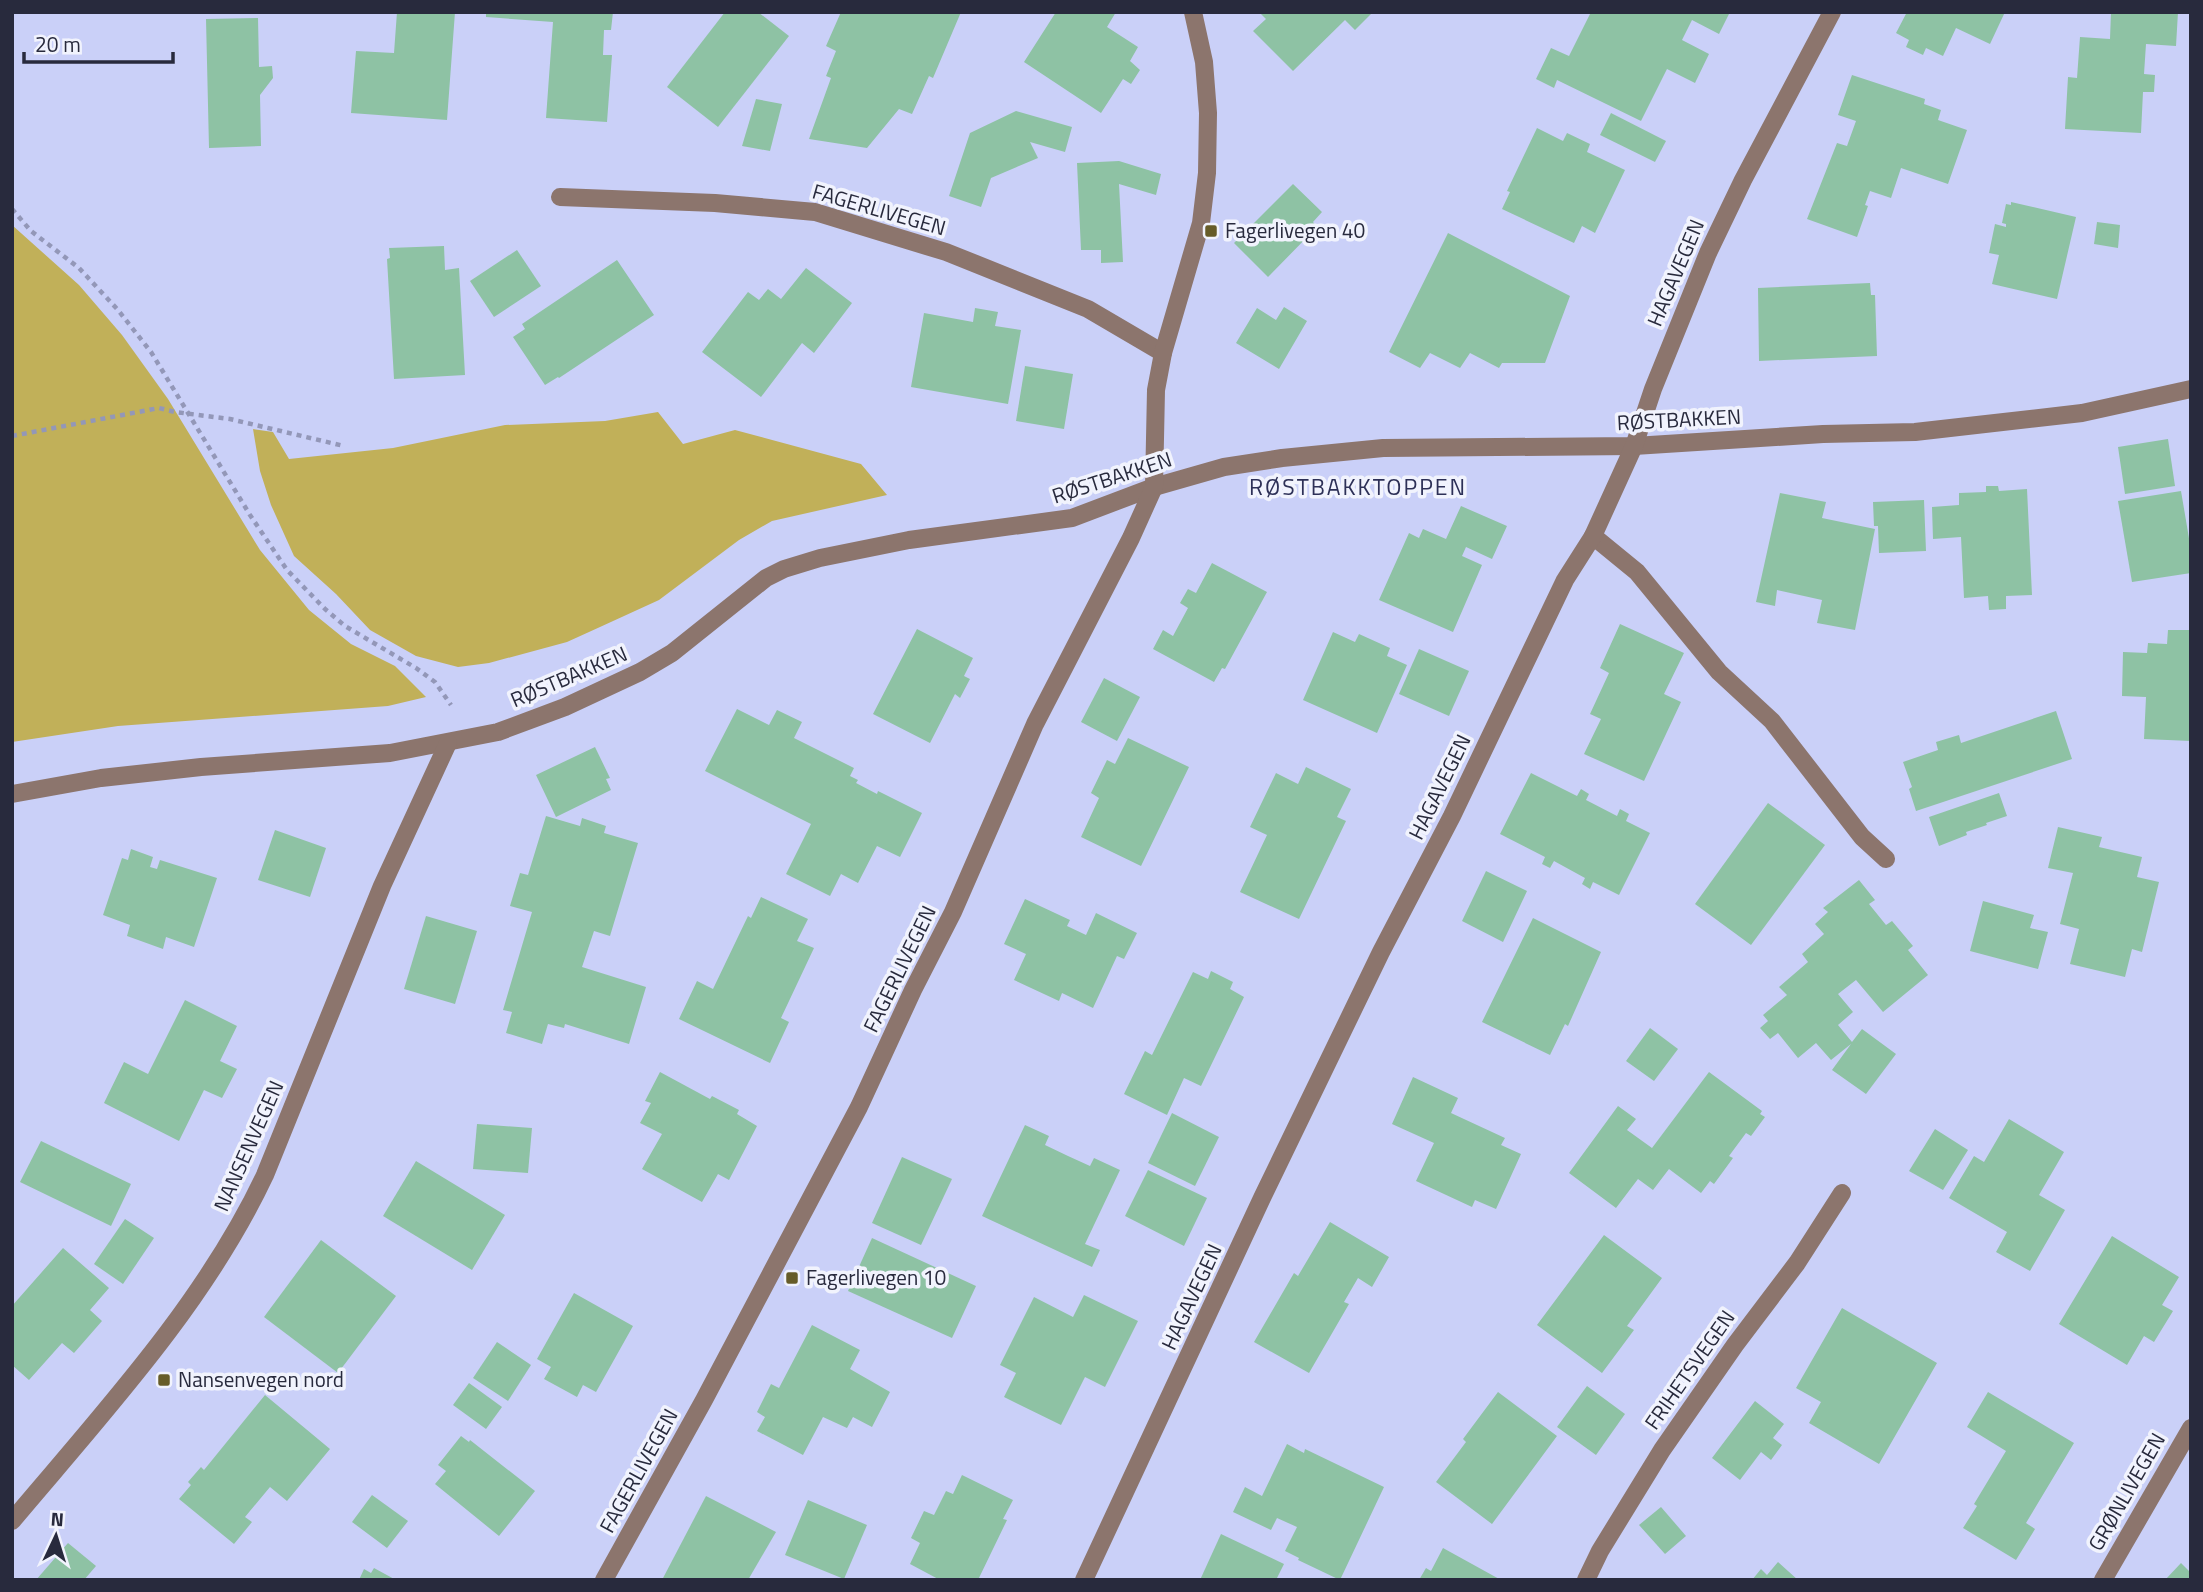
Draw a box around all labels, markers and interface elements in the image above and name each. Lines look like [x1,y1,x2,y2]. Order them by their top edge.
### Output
scale bar [24,21,173,65]
text: 20 m [35,28,81,60]
street label: FAGERLIVEGEN [809,175,950,243]
place label: Fagerlivegen 40 [1225,214,1365,246]
street label: HAGAVEGEN [1638,214,1712,331]
marker: Fagerlivegen 40 [1203,223,1219,239]
street label: RØSTBAKKEN [1616,400,1742,438]
street label: RØSTBAKKEN [1048,443,1176,511]
district label: RØSTBAKKTOPPEN [1249,469,1467,504]
street label: RØSTBAKKEN [505,637,632,715]
street label: HAGAVEGEN [1400,728,1478,845]
street label: FAGERLIVEGEN [855,900,944,1037]
street label: NANSENVEGEN [205,1075,291,1216]
street label: HAGAVEGEN [1153,1238,1230,1355]
place label: Fagerlivegen 10 [806,1261,946,1293]
marker: Fagerlivegen 10 [784,1270,800,1286]
street label: FRIHETSVEGEN [1636,1303,1742,1436]
place label: Nansenvegen nord [178,1363,344,1395]
marker: Nansenvegen nord [156,1372,172,1388]
street label: FAGERLIVEGEN [591,1403,686,1538]
street label: GRØNLIVEGEN [2079,1427,2173,1556]
north arrow [21,1501,91,1571]
text: N [50,1504,65,1533]

